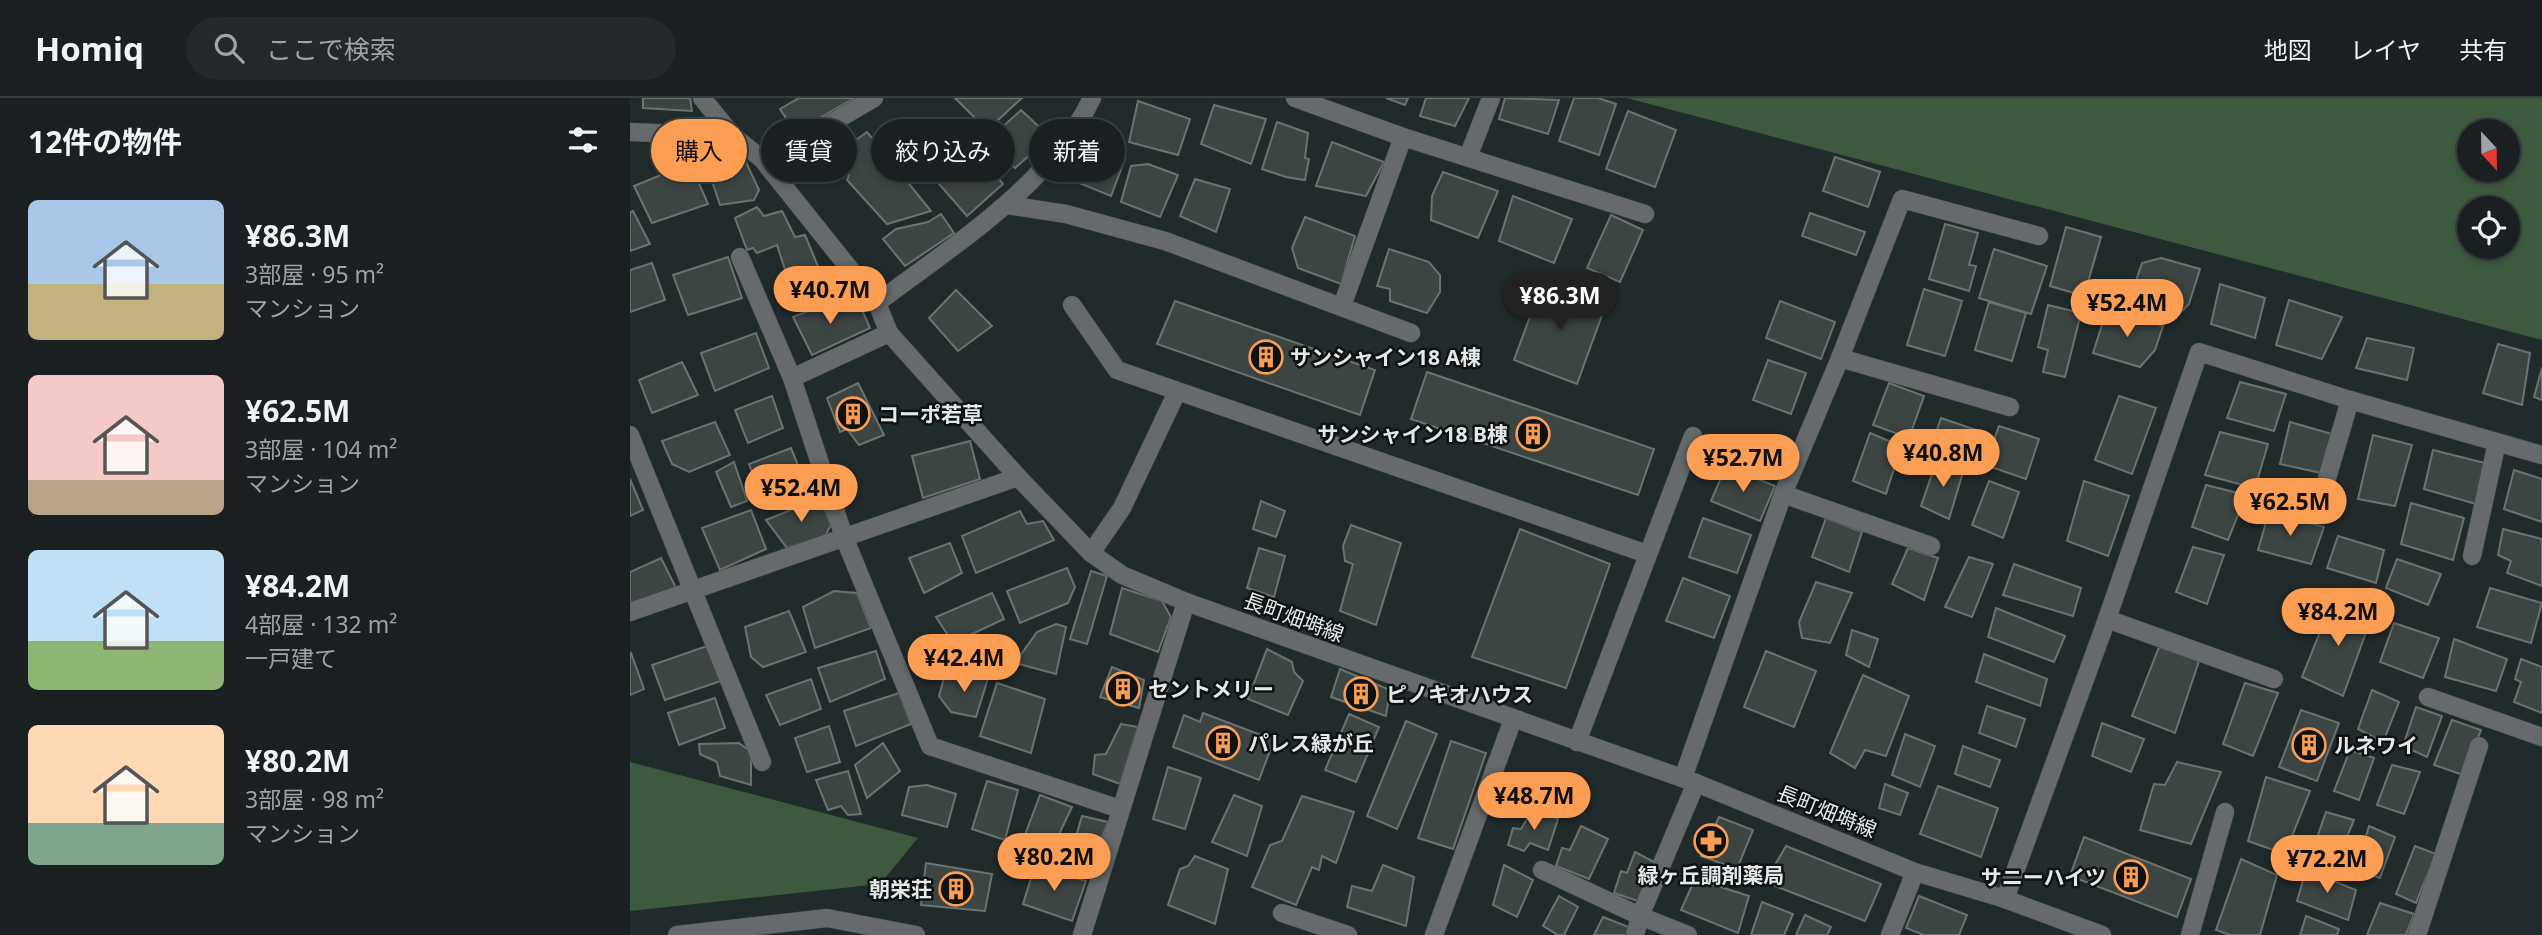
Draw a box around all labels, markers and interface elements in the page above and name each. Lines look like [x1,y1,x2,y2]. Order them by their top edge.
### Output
search box [186,17,676,80]
text: Homiq [35,26,144,71]
icon: search [210,29,248,67]
text: ここで検索 [266,31,396,67]
text: 地図 [2264,33,2312,66]
text: レイヤ [2350,33,2421,66]
text: 共有 [2459,33,2507,66]
chip: 購入 [651,119,747,182]
chip: 賃貸 [761,119,857,182]
chip: 絞り込み [871,119,1015,182]
chip: 新着 [1029,119,1125,182]
north arrow [2457,119,2520,182]
map controls [2457,119,2520,259]
text: 12件の物件 [28,121,182,162]
icon: filters [564,121,602,159]
button: locate [2457,196,2520,259]
text: ¥86.3M [245,215,350,256]
icon: home [84,228,168,312]
text: 3部屋 · 95 m² [245,258,384,290]
pin: ¥40.7M [773,266,887,326]
pin: ¥86.3M [1503,272,1617,332]
text: ¥40.7M [790,273,870,305]
text: ¥86.3M [1520,279,1600,311]
pin: ¥52.4M [2070,280,2184,339]
text: ¥52.4M [2087,286,2167,318]
text: マンション [245,292,360,324]
building icon: サンシャイン18 A棟 [1247,338,1285,376]
place label: サンシャイン18 A棟 [1290,343,1481,371]
text: ¥62.5M [245,390,350,431]
building icon: コーポ若草 [834,395,872,433]
place label: コーポ若草 [878,400,983,428]
icon: home [84,403,168,487]
building icon: サンシャイン18 B棟 [1514,415,1552,453]
place label: サンシャイン18 B棟 [1318,420,1508,448]
pin: ¥40.8M [1886,430,2000,489]
text: 3部屋 · 104 m² [245,433,397,465]
pin: ¥52.7M [1686,434,1800,494]
text: ¥40.8M [1903,436,1983,468]
text: ¥52.7M [1703,441,1783,473]
pin: ¥52.4M [744,464,858,524]
text: マンション [245,467,360,499]
text: ¥52.4M [761,471,841,503]
pin: ¥62.5M [2233,478,2347,538]
text: ¥62.5M [2250,485,2330,517]
text: ¥84.2M [245,565,350,606]
icon: home [84,578,168,662]
street label: 長町畑塒線 [1240,586,1348,648]
pin: ¥84.2M [2281,588,2395,648]
text: ¥84.2M [2298,595,2378,627]
text: 4部屋 · 132 m² [245,608,397,640]
pin: ¥42.4M [907,634,1021,694]
text: ¥42.4M [924,641,1004,673]
text: 一戸建て [245,642,337,674]
building icon: セントメリー [1104,670,1142,708]
place label: セントメリー [1148,675,1274,703]
building icon: ピノキオハウス [1342,675,1380,713]
place label: ピノキオハウス [1386,680,1533,708]
building icon: パレス緑が丘 [1204,724,1242,762]
building icon: ルネワイ [2290,726,2328,764]
place label: パレス緑が丘 [1248,729,1374,757]
place label: ルネワイ [2334,731,2418,759]
text: ¥80.2M [245,740,350,781]
icon: home [84,753,168,837]
pin: ¥48.7M [1477,772,1591,832]
street label: 長町畑塒線 [1773,778,1881,844]
text: ¥48.7M [1494,779,1574,811]
text: 3部屋 · 98 m² [245,783,384,815]
text: マンション [245,817,360,849]
pharmacy icon: 緑ヶ丘調剤薬局 [1692,822,1730,860]
pin: ¥80.2M [997,834,1111,893]
pin: ¥72.2M [2270,836,2384,895]
text: ¥80.2M [1014,840,1094,872]
text: ¥72.2M [2287,842,2367,874]
building icon: サニーハイツ [2112,858,2150,896]
place label: 緑ヶ丘調剤薬局 [1638,861,1785,889]
place label: サニーハイツ [1981,863,2106,891]
building icon: 朝栄荘 [937,870,975,908]
place label: 朝栄荘 [869,875,932,903]

